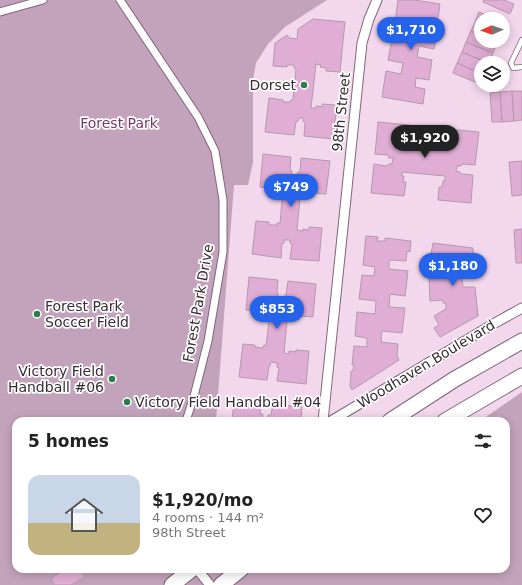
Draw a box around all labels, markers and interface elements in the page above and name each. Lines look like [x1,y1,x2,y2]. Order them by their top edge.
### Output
north arrow [474,12,510,48]
map controls [474,12,510,92]
pin: $1,710 [378,17,444,51]
text: $1,710 [386,22,436,37]
button: layers [474,56,510,92]
street label: 98th Street [329,71,353,152]
place label: Dorset [250,77,297,93]
marker: Dorset [299,80,309,90]
park label: Forest Park [80,115,159,131]
pin: $1,920 [392,125,458,159]
text: $1,920 [400,130,450,145]
pin: $749 [267,174,315,208]
text: $749 [273,179,309,194]
street label: Forest Park Drive [180,243,216,363]
pin: $1,180 [420,253,486,287]
text: $1,180 [428,258,478,273]
pin: $853 [253,296,301,330]
place label: Forest Park Soccer Field [45,298,129,330]
text: $853 [259,301,295,316]
marker: Forest Park Soccer Field [32,309,42,319]
street label: Woodhaven Boulevard [354,317,498,411]
place label: Victory Field Handball #06 [8,363,104,395]
marker: Victory Field Handball #06 [107,374,117,384]
place label: Victory Field Handball #04 [135,394,321,410]
marker: Victory Field Handball #04 [122,397,132,407]
icon: filters [472,430,494,452]
text: 5 homes [28,431,109,451]
text: $1,920/mo [152,490,253,510]
icon: home [60,491,108,539]
icon: heart [472,504,494,526]
text: 4 rooms · 144 m² [152,510,264,525]
text: 98th Street [152,525,226,540]

